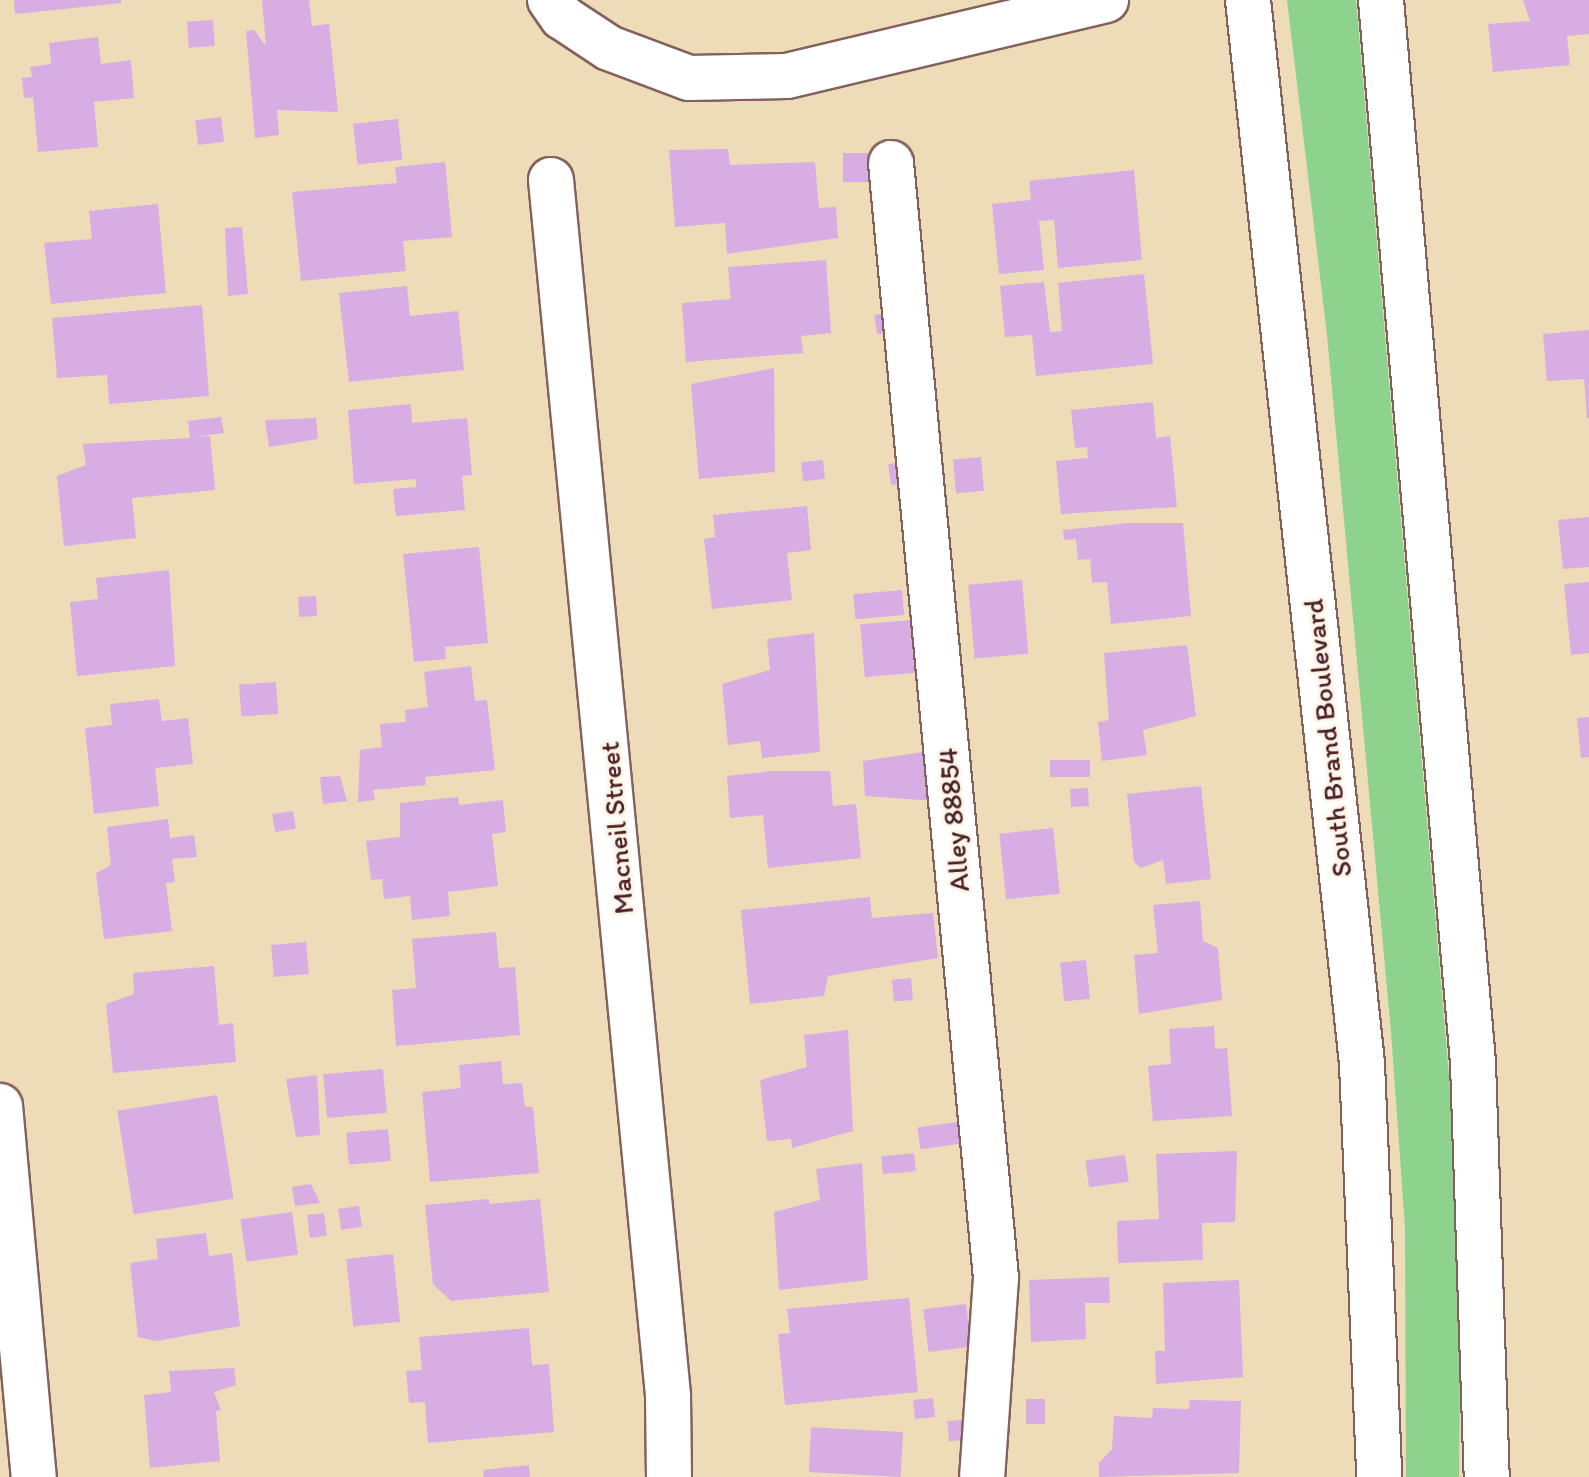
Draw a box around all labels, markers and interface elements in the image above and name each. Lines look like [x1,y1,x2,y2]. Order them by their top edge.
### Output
street label: South Brand Boulevard [1296,597,1358,879]
street label: Macneil Street [592,740,640,916]
street label: Alley 88854 [930,747,976,893]

